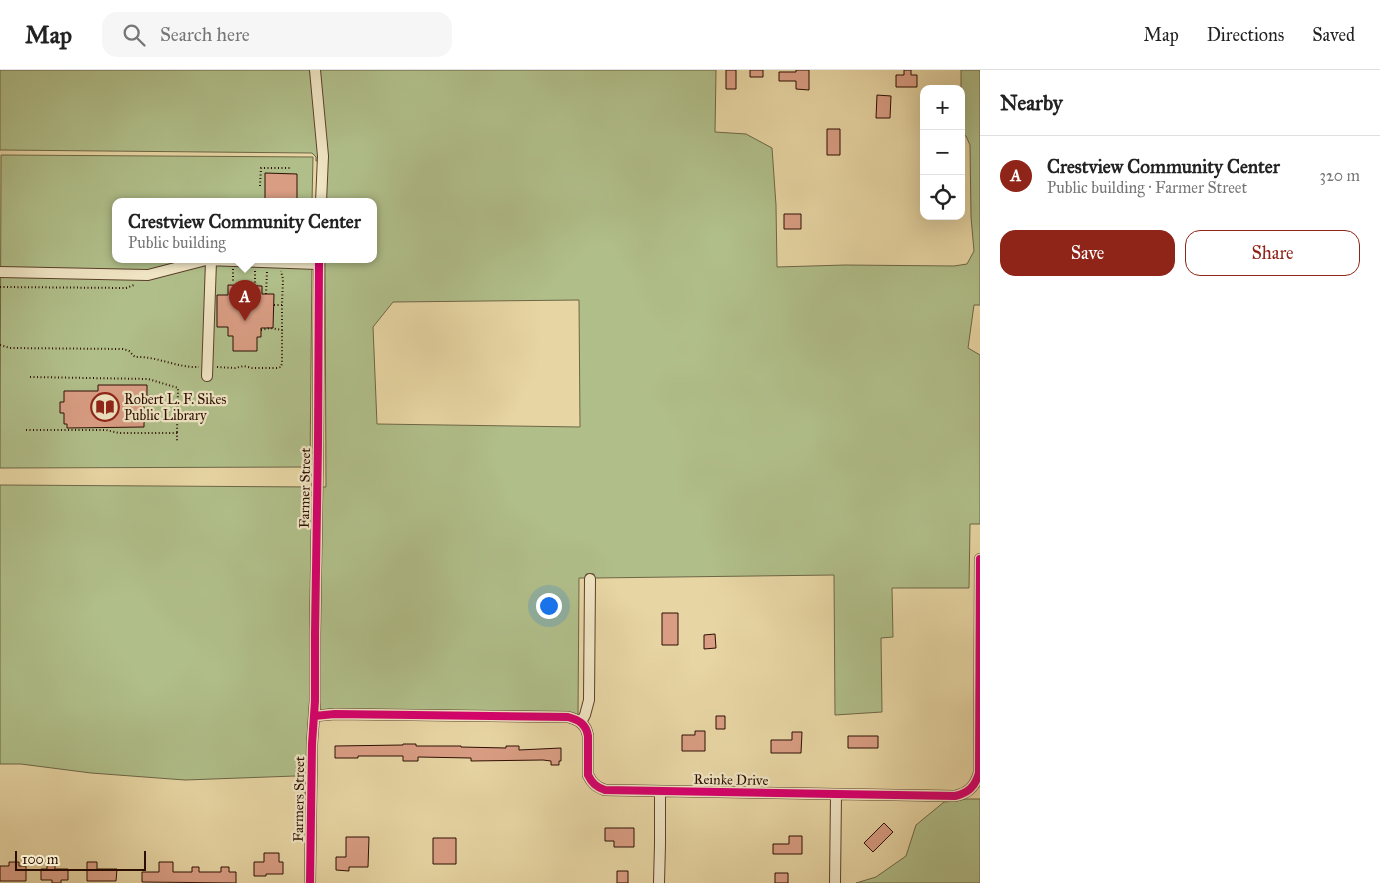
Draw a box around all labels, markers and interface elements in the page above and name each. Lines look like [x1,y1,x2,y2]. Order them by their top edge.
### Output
search box [102,12,452,57]
text: Map [25,20,72,50]
icon: search [120,21,148,49]
text: Search here [160,23,250,46]
text: Map [1143,24,1179,46]
text: Directions [1207,24,1284,46]
text: Saved [1312,24,1355,46]
map controls [920,85,965,220]
button: + [920,85,965,130]
text: Nearby [1000,90,1063,116]
button: − [920,130,965,175]
text: Crestview Community Center [1047,155,1280,178]
text: A [1011,166,1021,185]
text: 320 m [1320,166,1360,185]
button: locate [920,175,965,220]
text: Public building · Farmer Street [1047,178,1247,197]
popup [112,198,377,263]
text: Crestview Community Center [128,210,361,233]
button: Save [1000,230,1175,276]
button: Share [1185,230,1360,276]
text: Public building [128,233,226,252]
pin: A [229,280,261,321]
place label: Robert L. F. Sikes Public Library [124,391,226,424]
library icon: Robert L. F. Sikes Public Library [90,392,120,422]
street label: Farmer Street [296,448,314,528]
your location [536,593,562,619]
street label: Farmers Street [290,756,308,842]
street label: Reinke Drive [694,771,769,789]
scale bar [15,848,146,871]
text: 100 m [22,851,59,868]

